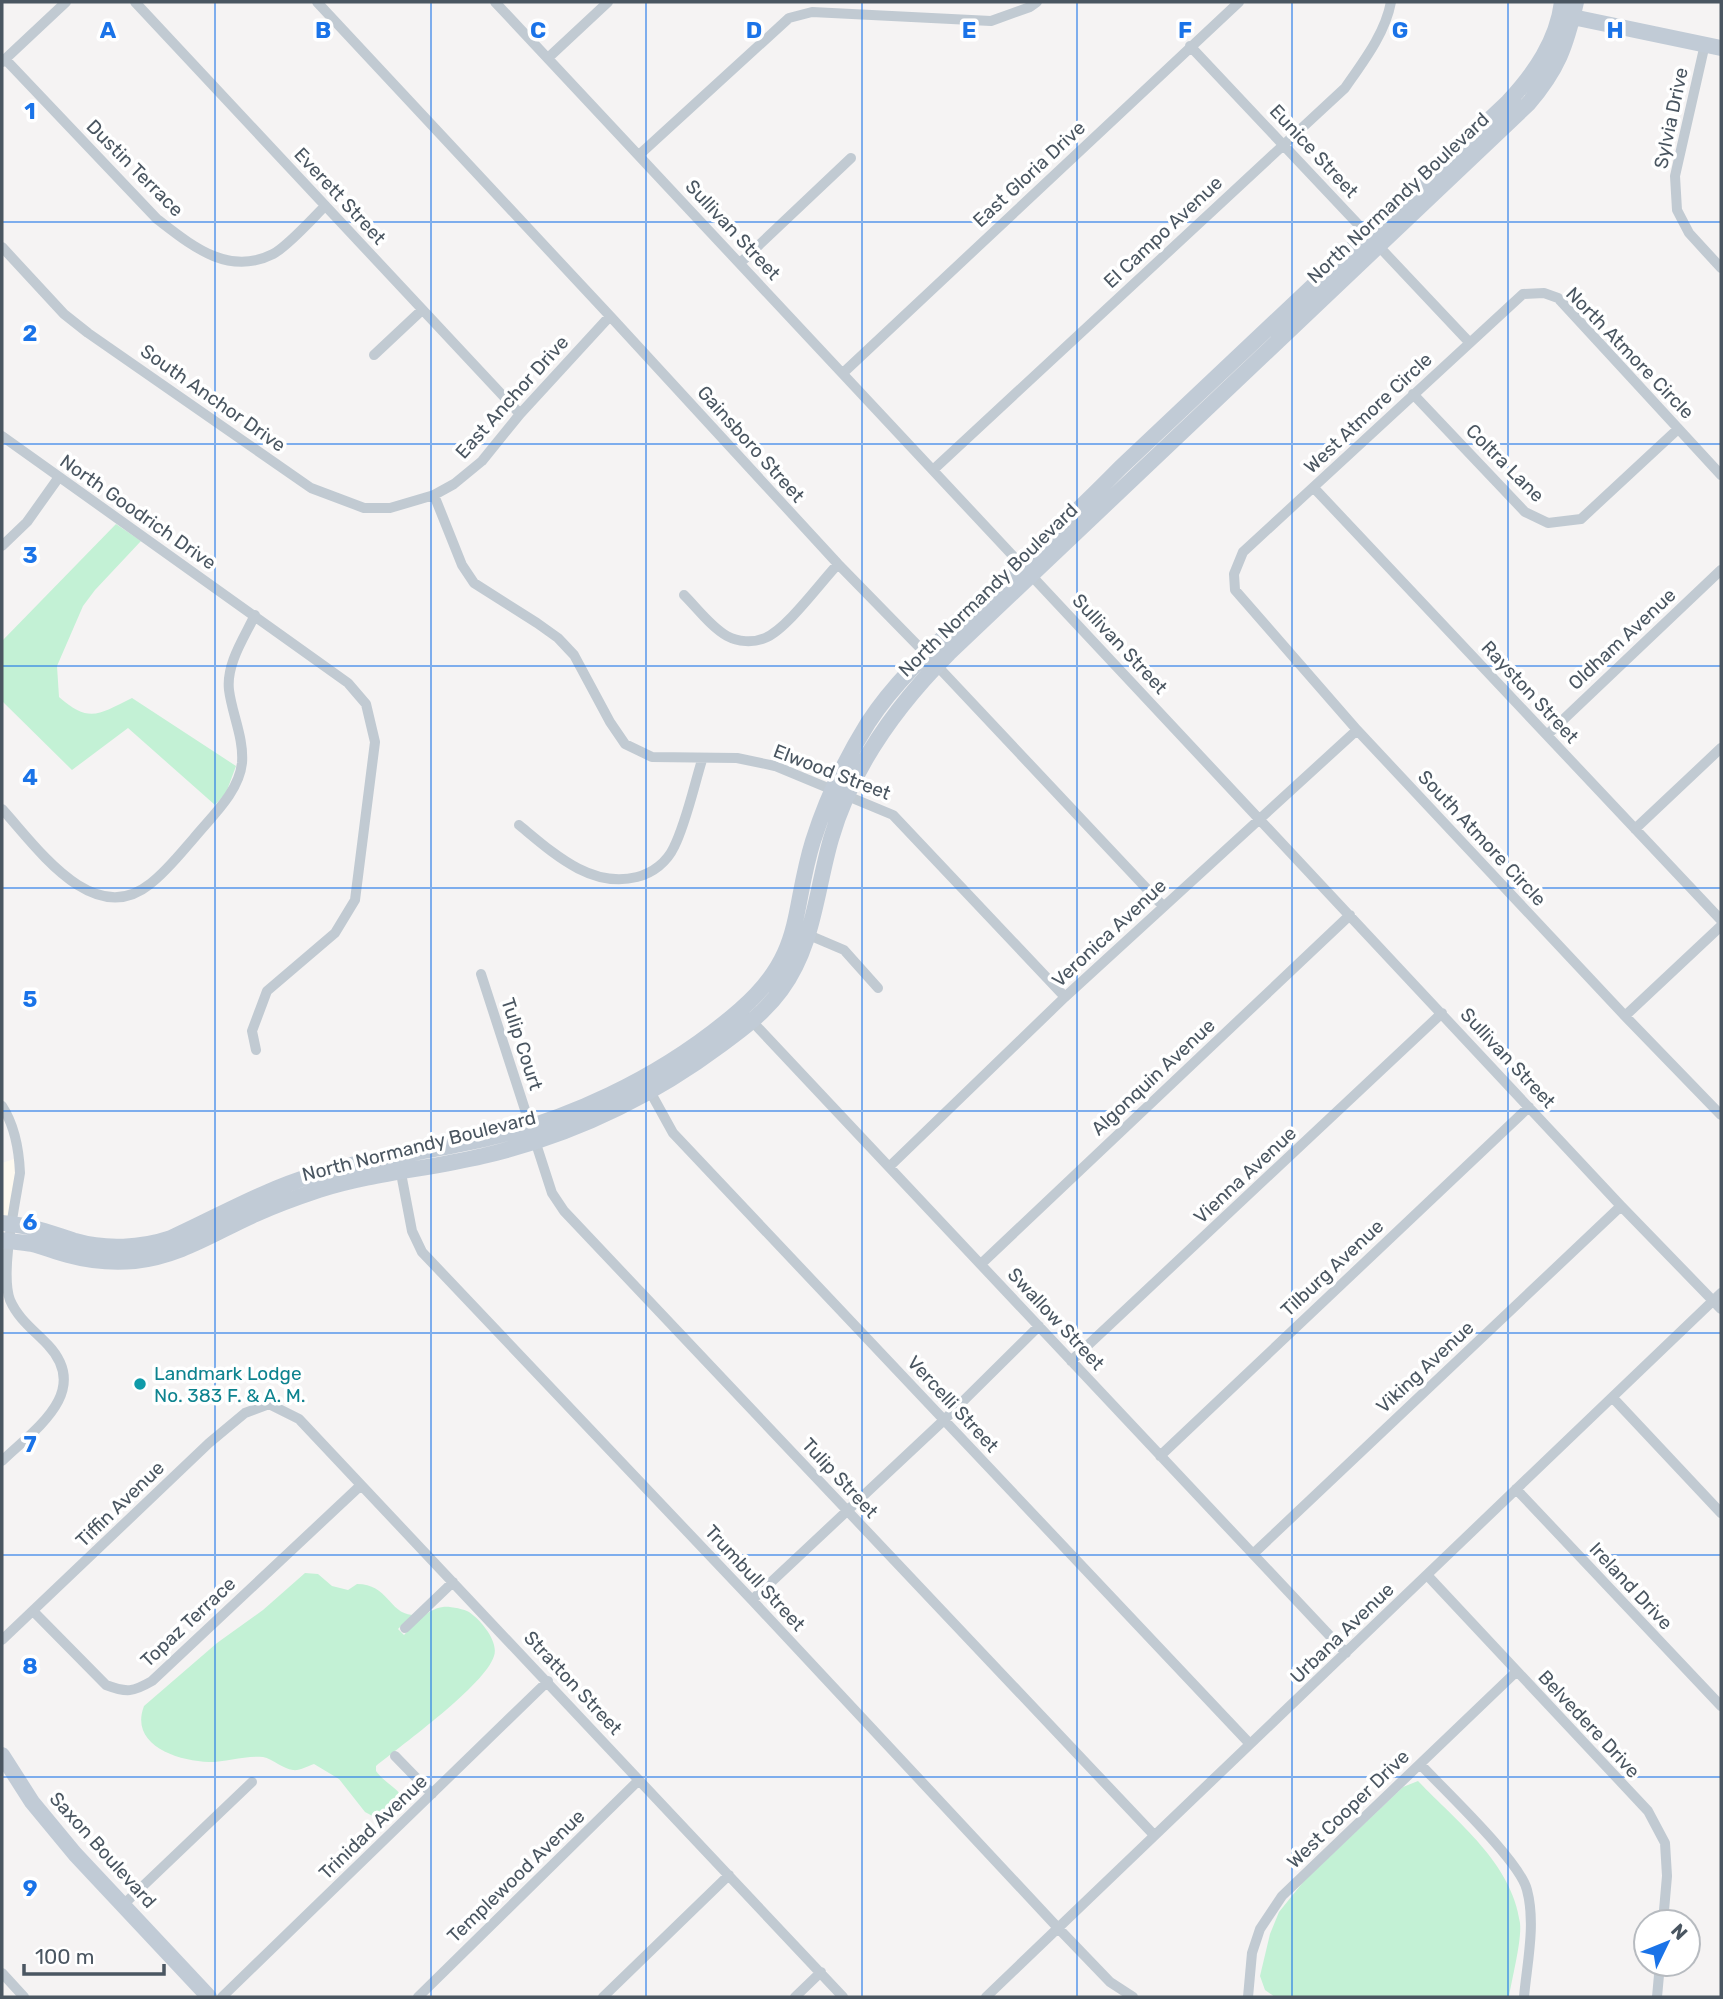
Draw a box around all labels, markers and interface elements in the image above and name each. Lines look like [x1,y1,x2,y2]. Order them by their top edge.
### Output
text: A [100,16,117,44]
text: B [315,16,331,44]
text: C [530,16,546,44]
text: D [746,16,762,44]
text: E [962,16,976,44]
text: F [1178,16,1192,44]
text: G [1392,16,1408,44]
text: H [1606,16,1624,44]
street label: Sylvia Drive [1649,65,1693,171]
text: 1 [24,97,36,125]
street label: Eunice Street [1265,99,1364,203]
street label: North Normandy Boulevard [1302,108,1494,288]
street label: Dustin Terrace [82,115,188,221]
street label: East Gloria Drive [968,116,1090,232]
street label: Everett Street [289,143,391,250]
street label: El Campo Avenue [1099,171,1227,293]
street label: Sullivan Street [681,175,786,285]
street label: North Atmore Circle [1561,282,1699,424]
text: 2 [23,319,37,347]
street label: East Anchor Drive [451,331,573,463]
street label: South Anchor Drive [136,339,290,457]
street label: West Atmore Circle [1299,348,1437,478]
street label: Gainsboro Street [693,381,810,507]
street label: Coltra Lane [1461,419,1549,507]
street label: North Goodrich Drive [56,449,220,575]
street label: North Normandy Boulevard [894,498,1082,682]
text: 3 [22,541,38,569]
street label: Oldham Avenue [1564,583,1680,695]
street label: Sullivan Street [1068,589,1173,699]
street label: Rayston Street [1477,636,1584,749]
street label: Elwood Street [770,739,894,805]
text: 4 [22,763,38,791]
street label: South Atmore Circle [1413,765,1551,911]
street label: Veronica Avenue [1047,874,1171,992]
text: 5 [23,985,38,1013]
street label: Tulip Court [496,995,548,1094]
street label: Sullivan Street [1456,1003,1561,1113]
street label: Algonquin Avenue [1086,1014,1220,1140]
street label: North Normandy Boulevard [300,1106,538,1186]
street label: Vienna Avenue [1189,1122,1301,1228]
text: 6 [23,1208,38,1236]
street label: Tilburg Avenue [1276,1215,1388,1321]
street label: Swallow Street [1003,1263,1110,1375]
street label: Viking Avenue [1371,1316,1479,1418]
street label: Vercelli Street [902,1351,1004,1457]
place label: Landmark Lodge No. 383 F. & A. M. [154,1362,306,1407]
marker: Landmark Lodge No. 383 F. & A. M. [132,1376,148,1392]
text: 7 [23,1430,37,1458]
street label: Tulip Street [797,1433,883,1523]
street label: Tiffin Avenue [71,1456,169,1552]
street label: Trumbull Street [700,1520,810,1636]
street label: Ireland Drive [1585,1538,1677,1634]
street label: Topaz Terrace [136,1572,240,1672]
street label: Urbana Avenue [1285,1578,1399,1688]
street label: Stratton Street [519,1626,627,1740]
text: 8 [22,1652,38,1680]
street label: Belvedere Drive [1533,1665,1645,1783]
street label: West Cooper Drive [1282,1745,1414,1873]
street label: Trinidad Avenue [314,1770,432,1884]
street label: Saxon Boulevard [45,1787,161,1913]
street label: Templewood Avenue [443,1805,589,1947]
text: 9 [23,1874,37,1902]
north arrow [1632,1908,1702,1978]
text: N [1666,1919,1692,1945]
scale bar [24,1932,164,1976]
text: 100 m [35,1944,94,1969]

